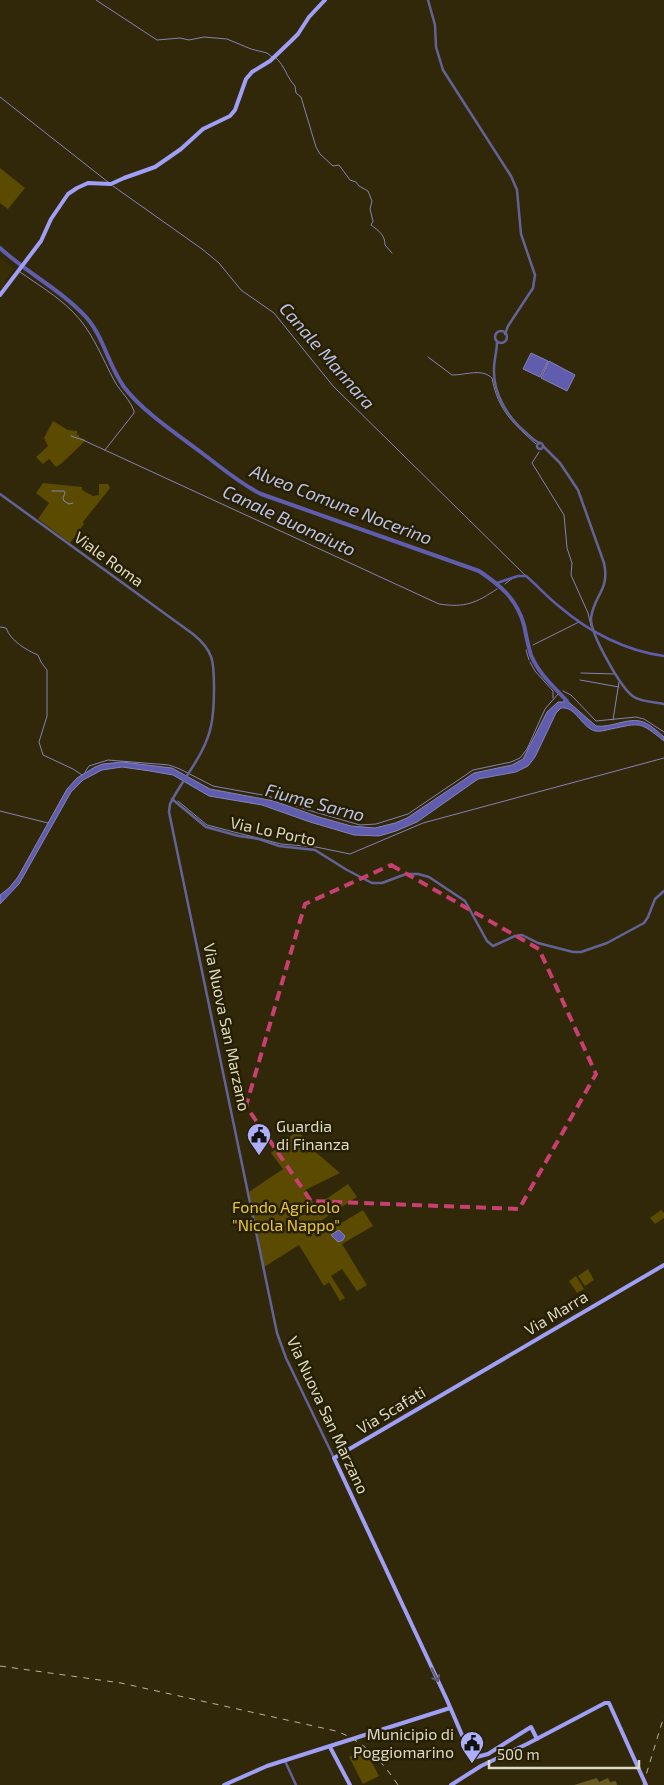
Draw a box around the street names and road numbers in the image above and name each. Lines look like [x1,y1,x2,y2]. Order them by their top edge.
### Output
street label: Viale Roma [71,527,148,590]
street label: Via Lo Porto [229,812,318,849]
street label: Via Nuova San Marzano [200,941,255,1113]
street label: Via Marra [521,1286,591,1339]
street label: Via Nuova San Marzano [284,1333,373,1496]
street label: Via Scafati [353,1382,428,1437]

